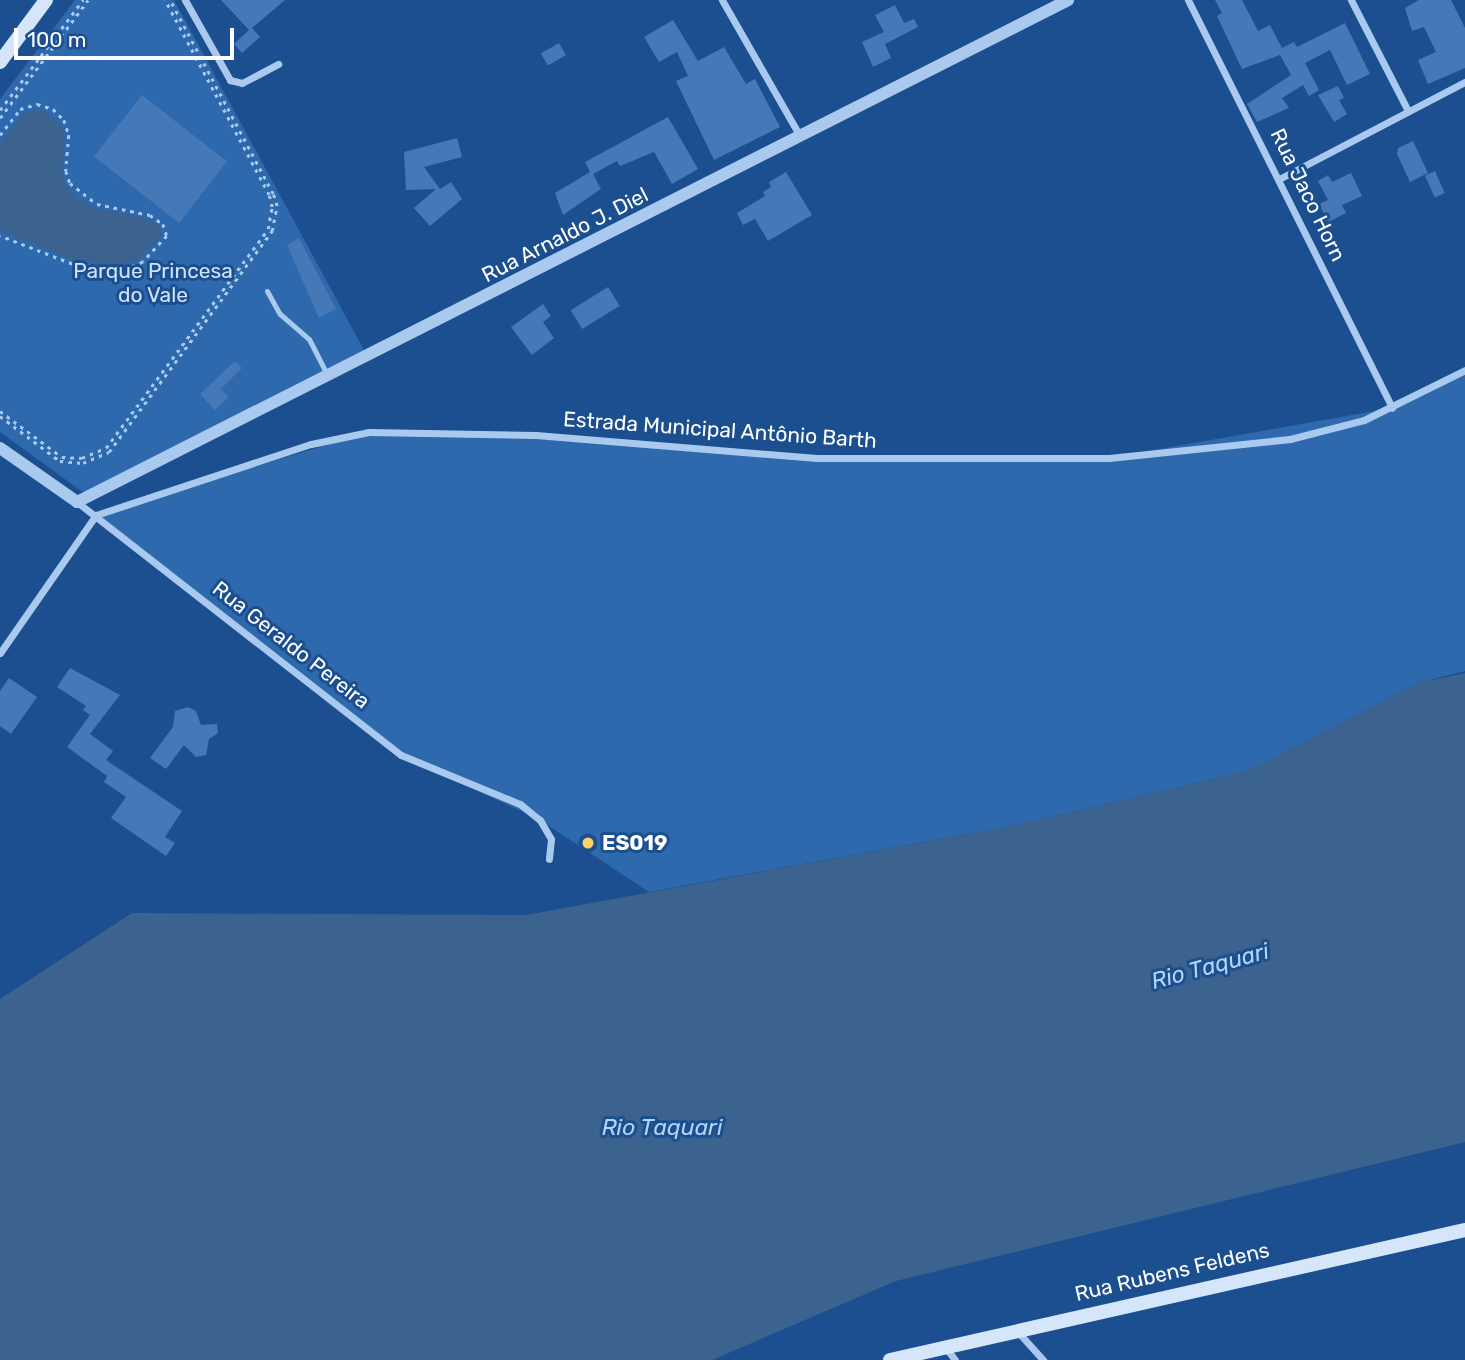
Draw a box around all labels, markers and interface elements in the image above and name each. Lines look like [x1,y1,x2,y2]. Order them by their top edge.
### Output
scale bar [18,14,238,58]
text: 100 m [27,27,86,52]
street label: Rua Jaco Horn [1265,125,1351,265]
street label: Rua Arnaldo J. Diel [477,182,653,288]
park label: Parque Princesa do Vale [73,258,233,308]
street label: Estrada Municipal Antônio Barth [562,406,878,454]
street label: Rua Geraldo Pereira [207,576,375,714]
place label: ES019 [602,830,668,856]
marker: ES019 [580,835,596,851]
water label: Rio Taquari [1148,937,1272,995]
water label: Rio Taquari [601,1113,723,1141]
street label: Rua Rubens Feldens [1072,1237,1272,1307]

